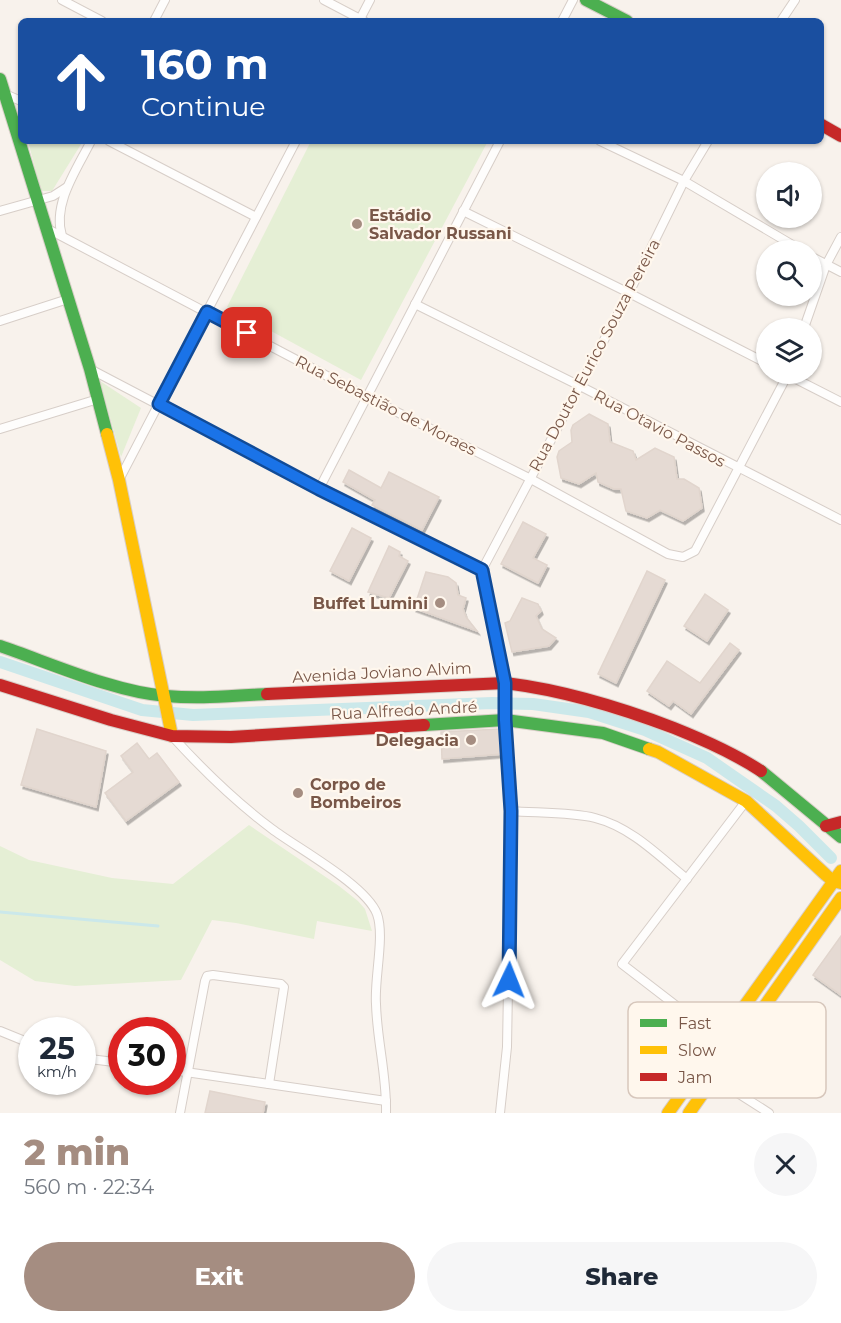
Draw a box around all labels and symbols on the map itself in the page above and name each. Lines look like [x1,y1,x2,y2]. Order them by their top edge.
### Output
place label: Estádio Salvador Russani [369,206,512,243]
marker: Estádio Salvador Russani [350,217,364,231]
street label: Rua Doutor Eurico Souza Pereira [525,236,664,475]
pin [221,307,272,358]
street label: Rua Sebastião de Moraes [292,351,480,460]
street label: Rua Otavio Passos [591,386,729,471]
place label: Buffet Lumini [313,594,428,613]
marker: Buffet Lumini [433,596,447,610]
street label: Avenida Joviano Alvim [292,658,472,687]
street label: Rua Alfredo André [330,697,478,724]
place label: Delegacia [376,731,459,750]
marker: Delegacia [464,733,478,747]
place label: Corpo de Bombeiros [310,775,402,812]
marker: Corpo de Bombeiros [291,786,305,800]
position arrow [477,948,541,1012]
legend [628,1002,826,1098]
text: Fast [678,1014,712,1033]
speed limit sign: 30 [108,1017,186,1095]
text: Slow [678,1041,716,1060]
text: Jam [677,1068,712,1087]

